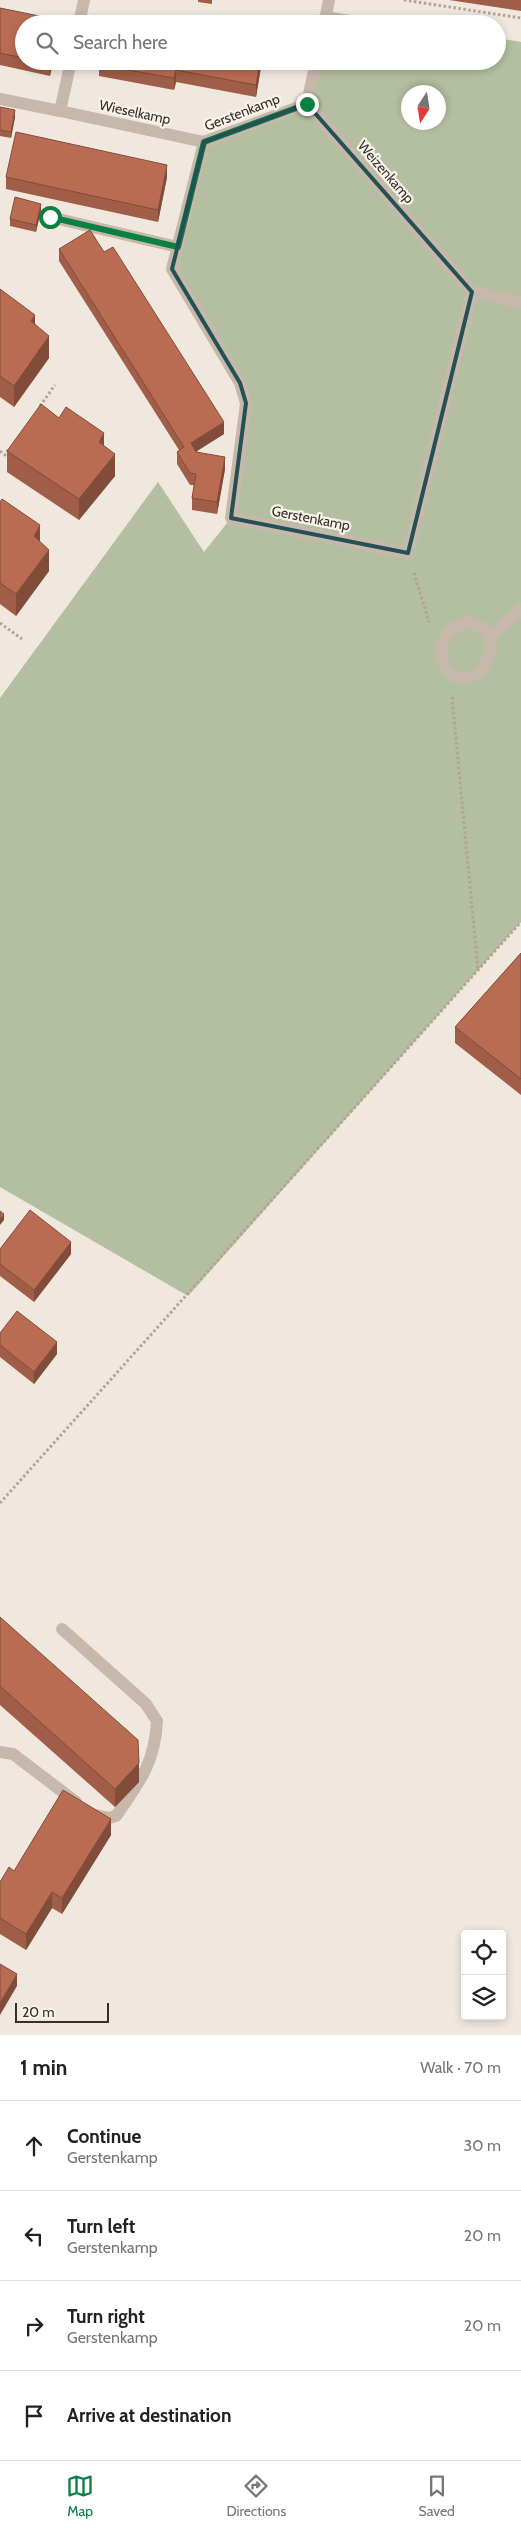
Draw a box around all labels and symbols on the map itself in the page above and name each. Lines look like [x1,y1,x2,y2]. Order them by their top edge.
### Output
north arrow [401,85,446,130]
street label: Gerstenkamp [202,89,282,135]
route end [296,93,319,116]
street label: Wieselkamp [98,96,173,128]
street label: Weizenkamp [354,137,418,207]
route start [39,206,62,229]
street label: Gerstenkamp [270,502,352,534]
scale bar [15,2000,109,2023]

